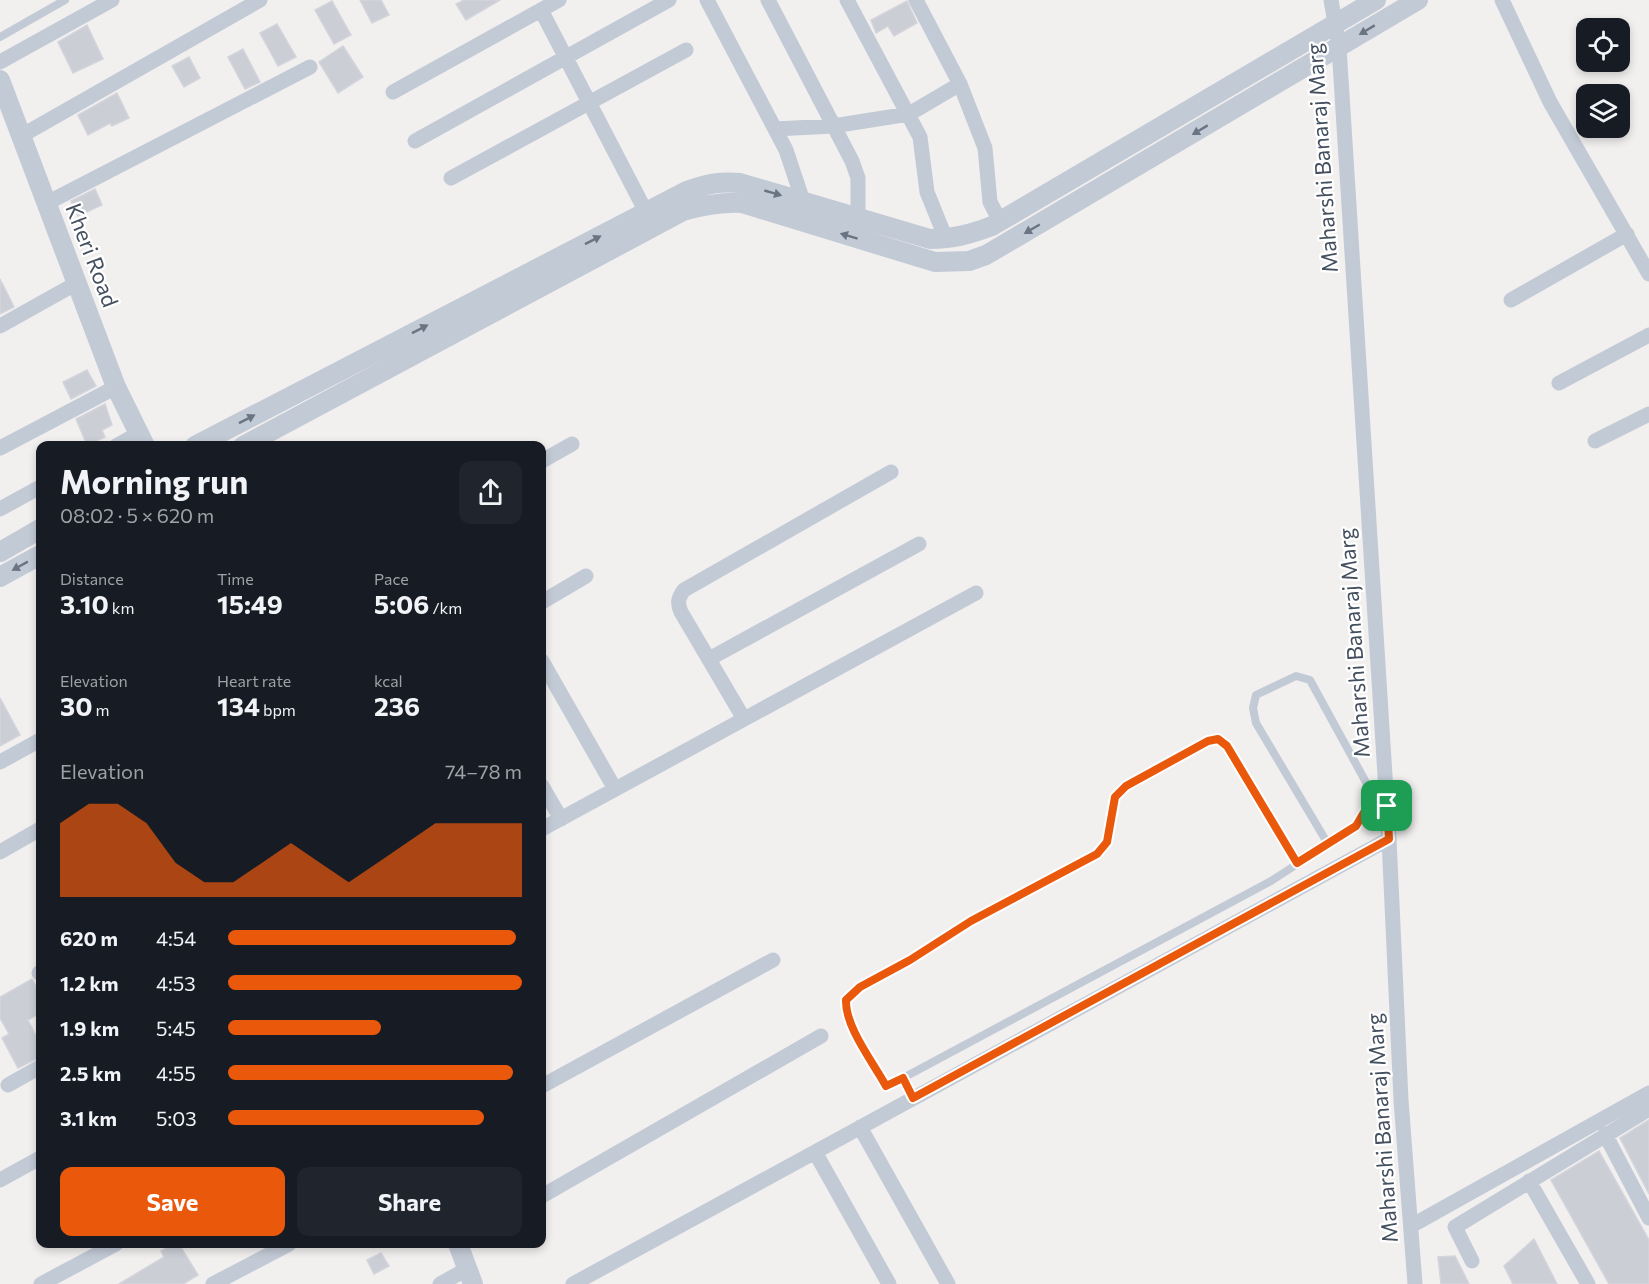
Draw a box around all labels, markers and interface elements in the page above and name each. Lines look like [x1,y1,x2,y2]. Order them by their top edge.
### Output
map controls [1576,18,1630,138]
button: locate [1576,18,1630,72]
one-way arrow [1358,25,1375,35]
street label: Maharshi Banaraj Marg [1300,42,1343,274]
button: layers [1576,84,1630,138]
one-way arrow [1191,125,1208,135]
one-way arrow [765,189,783,198]
street label: Kheri Road [60,199,125,311]
one-way arrow [1024,223,1040,234]
one-way arrow [840,231,858,240]
one-way arrow [585,235,602,244]
one-way arrow [412,324,429,334]
one-way arrow [238,414,255,423]
text: Morning run [60,460,248,501]
button: share [459,461,522,524]
text: 08:02 · 5 × 620 m [60,503,214,527]
street label: Maharshi Banaraj Marg [1332,527,1375,759]
one-way arrow [11,561,28,571]
text: Distance [60,569,124,588]
text: Time [217,569,254,588]
text: Pace [374,569,409,588]
text: 3.10 [60,588,109,619]
text: 15:49 [217,588,283,619]
text: 5:06 [374,588,429,619]
text: km [109,598,135,617]
text: /km [429,598,462,617]
text: Elevation [60,671,128,690]
text: Heart rate [217,671,291,690]
text: kcal [374,671,403,690]
text: 30 [60,690,92,721]
text: 134 [217,690,260,721]
text: 236 [374,690,420,721]
text: m [92,700,109,719]
text: bpm [260,700,296,719]
text: Elevation [60,759,145,783]
text: 74–78 m [445,759,522,783]
pin [1361,780,1412,831]
icon: arrive [1370,789,1403,822]
text: 620 m [60,926,118,950]
text: 4:54 [156,926,196,950]
text: 1.2 km [60,971,118,995]
text: 4:53 [156,971,196,995]
street label: Maharshi Banaraj Marg [1360,1012,1403,1244]
text: 1.9 km [60,1016,119,1040]
text: 5:45 [156,1016,196,1040]
text: 2.5 km [60,1061,121,1085]
text: 4:55 [156,1061,196,1085]
text: 3.1 km [60,1106,117,1130]
text: 5:03 [156,1106,197,1130]
button: Save [60,1167,285,1236]
button: Share [297,1167,522,1236]

